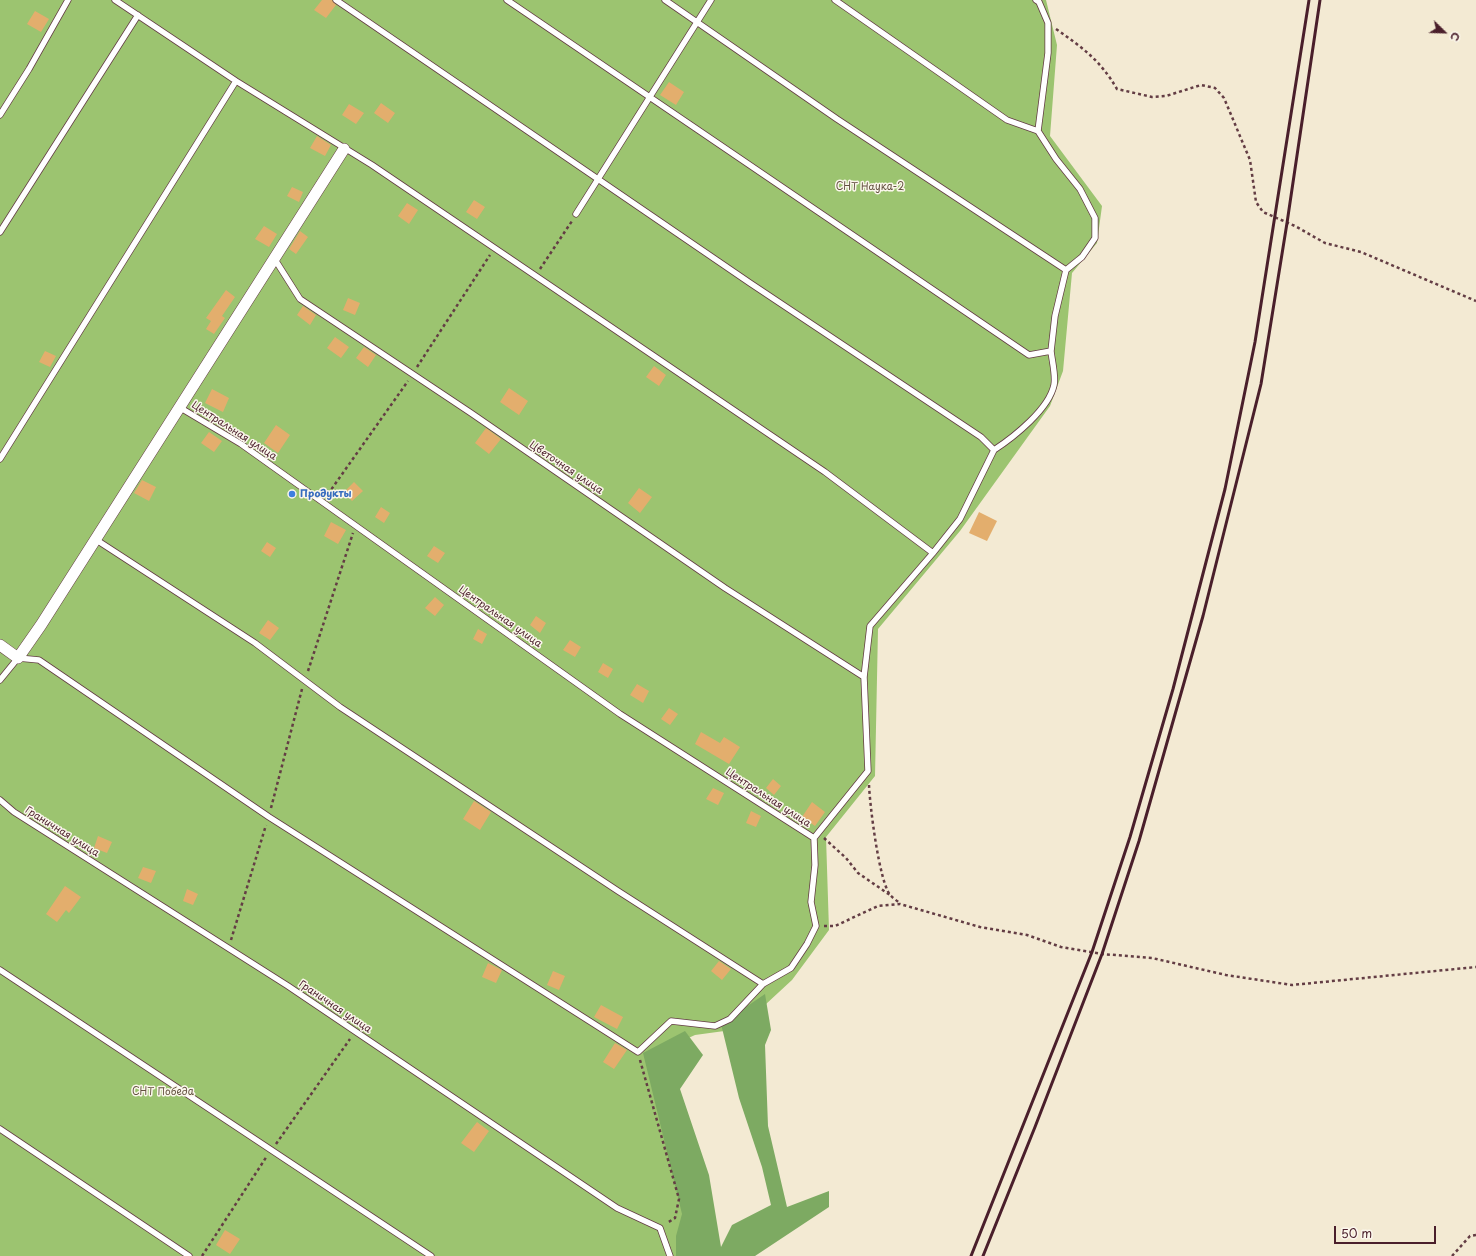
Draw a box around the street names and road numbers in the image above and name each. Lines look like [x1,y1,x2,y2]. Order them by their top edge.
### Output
street label: Центральная улица [189,399,279,463]
street label: Цветочная улица [527,439,605,497]
street label: Центральная улица [456,584,544,650]
street label: Центральная улица [723,766,813,830]
street label: Граничная улица [23,804,101,860]
street label: Граничная улица [296,978,374,1036]

